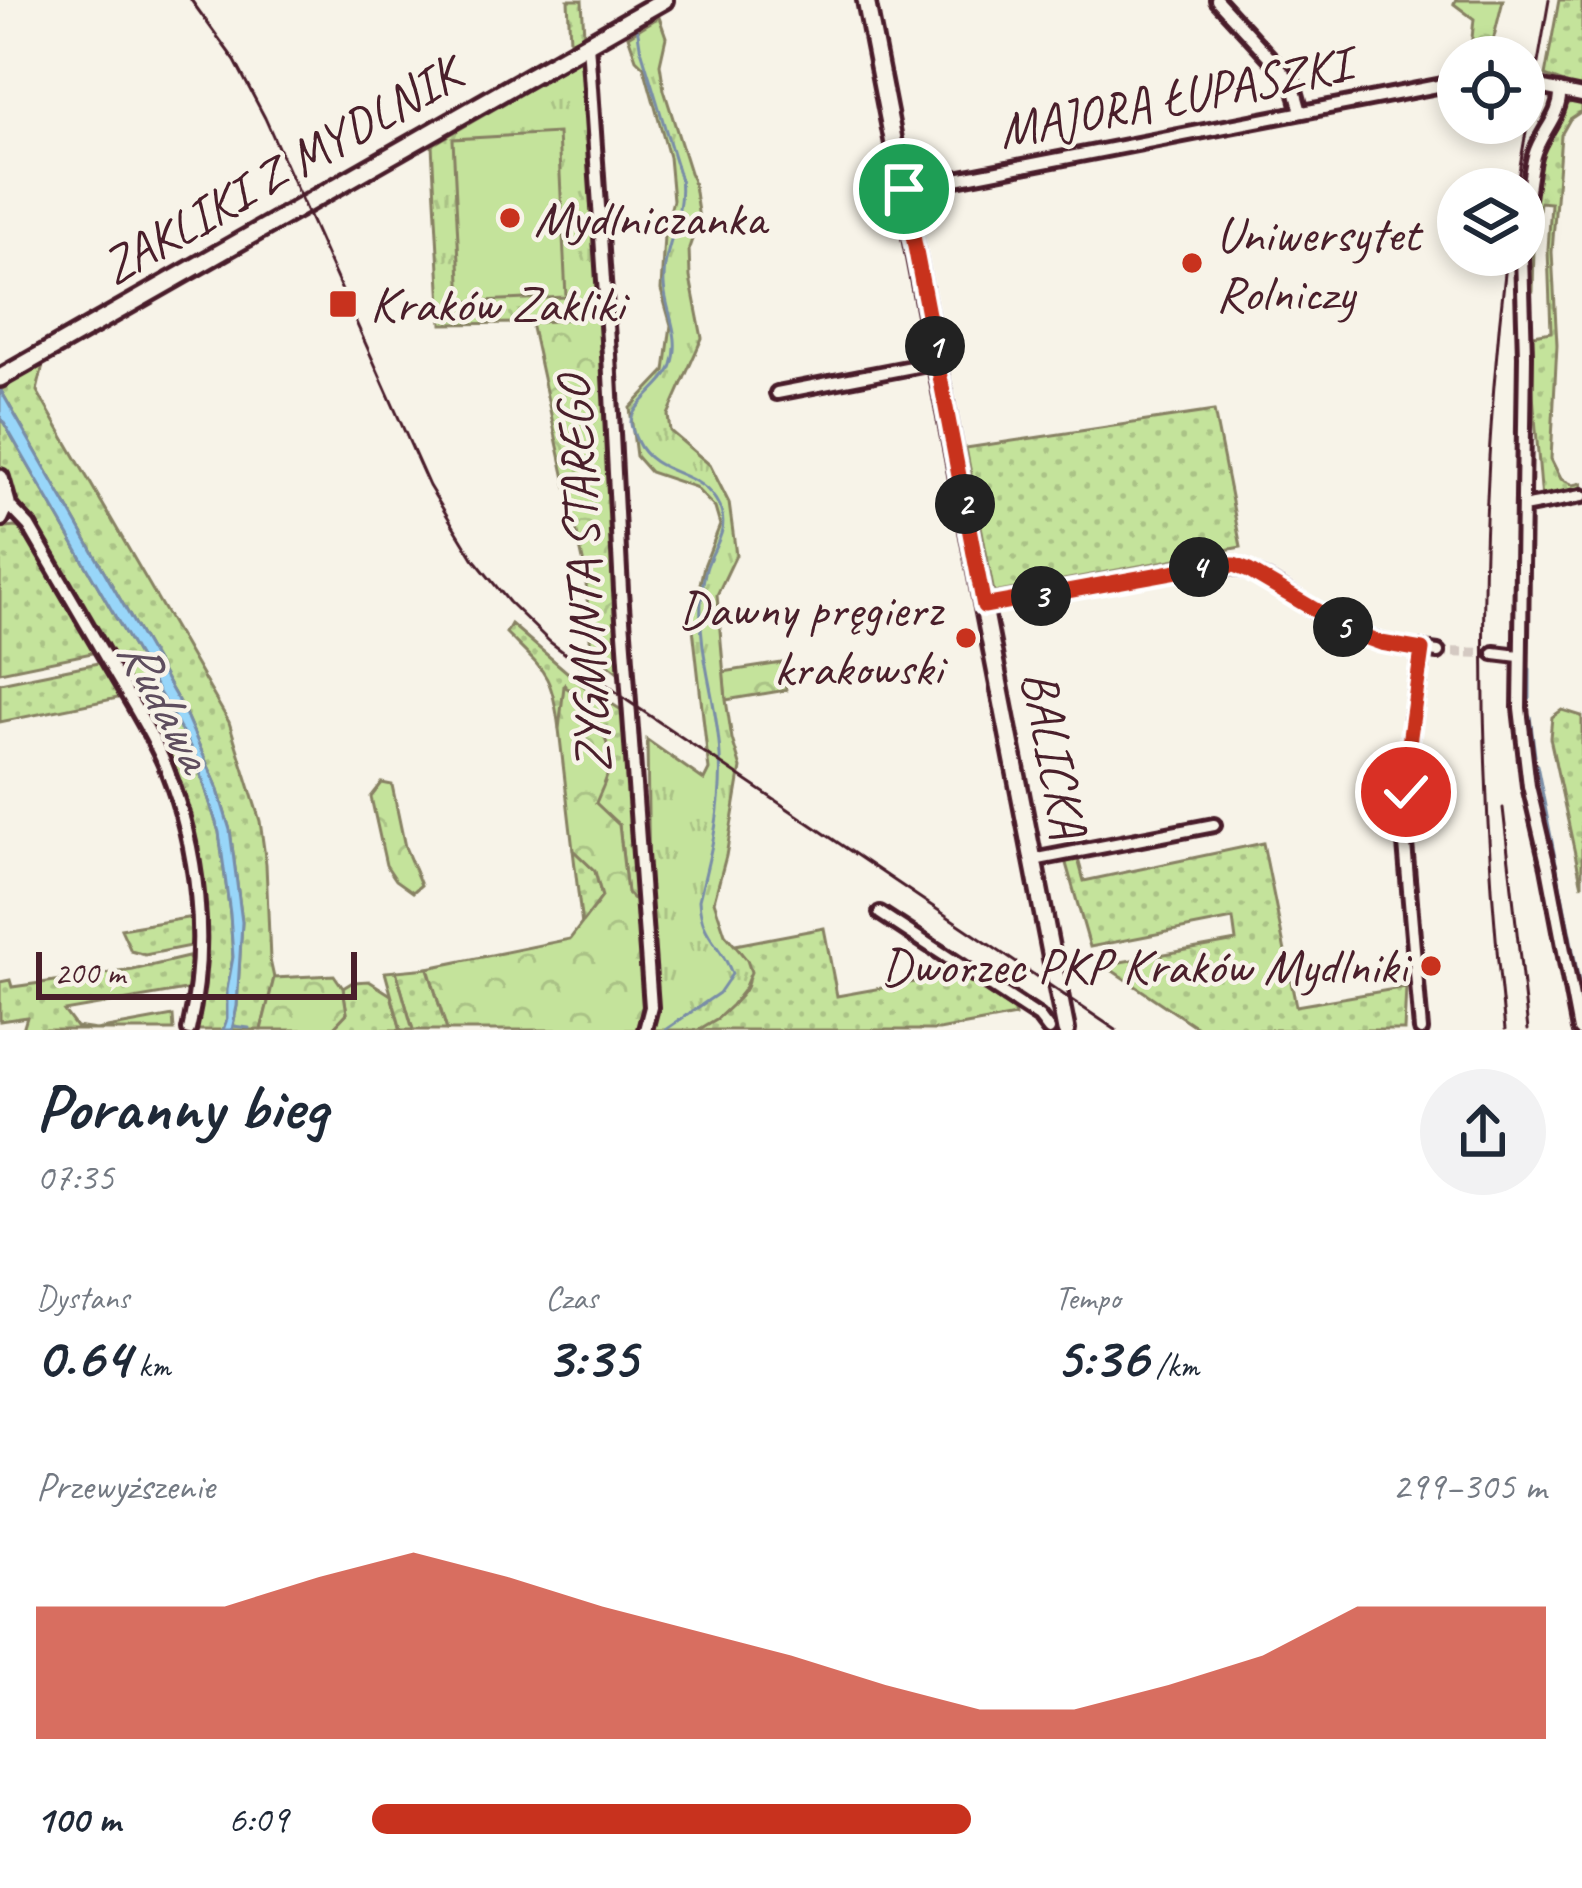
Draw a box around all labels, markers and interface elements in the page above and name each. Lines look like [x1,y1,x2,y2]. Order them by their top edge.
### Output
street label: MAJORA ŁUPASZKI [993,30,1365,162]
map controls [1437,36,1545,276]
button: locate [1437,36,1545,144]
street label: ZAKLIKI Z MYDLNIK [89,38,477,299]
pin [853,138,955,240]
icon: arrive [871,156,937,222]
button: layers [1437,168,1545,276]
place label: Mydlniczanka [534,186,770,250]
place label: Uniwersytet Rolniczy [1216,202,1425,325]
marker: Mydlniczanka [497,205,523,231]
marker: Uniwersytet Rolniczy [1179,250,1205,276]
place label: Kraków Zakliki [370,272,630,336]
marker: Kraków Zakliki [327,288,359,320]
pin: 1 [905,316,965,376]
text: 1 [928,325,942,367]
street label: ZYGMUNTA STAREGO [540,371,625,775]
pin: 2 [935,474,995,534]
text: 2 [958,483,972,525]
pin: 4 [1169,537,1229,597]
text: 4 [1192,546,1206,588]
pin: 3 [1011,566,1071,626]
text: 3 [1034,575,1048,617]
place label: Dawny pręgierz krakowski [678,577,948,700]
pin: 5 [1313,597,1373,657]
text: 5 [1336,606,1350,648]
water label: Rudawa [103,625,232,786]
marker: Dawny pręgierz krakowski [953,625,979,651]
street label: BALICKA [1007,665,1103,844]
pin [1355,741,1457,843]
icon: check [1373,759,1439,825]
place label: Dworzec PKP Kraków Mydlniki [881,934,1412,998]
scale bar [36,946,357,999]
text: 200 m [54,952,125,994]
marker: Dworzec PKP Kraków Mydlniki [1418,953,1444,979]
text: Poranny bieg [36,1066,327,1149]
button: share [1420,1069,1546,1195]
text: 07:35 [36,1153,114,1202]
text: Dystans [36,1277,129,1319]
text: Czas [545,1277,598,1319]
text: Tempo [1055,1277,1120,1319]
text: 0.64 [36,1319,130,1395]
text: 3:35 [545,1319,637,1395]
text: 5:36 [1055,1319,1148,1395]
text: km [130,1345,170,1387]
text: /km [1148,1345,1199,1387]
text: Przewyższenie [36,1462,215,1511]
text: 299–305 m [1392,1462,1546,1511]
text: 100 m [36,1795,120,1844]
text: 6:09 [228,1795,288,1844]

